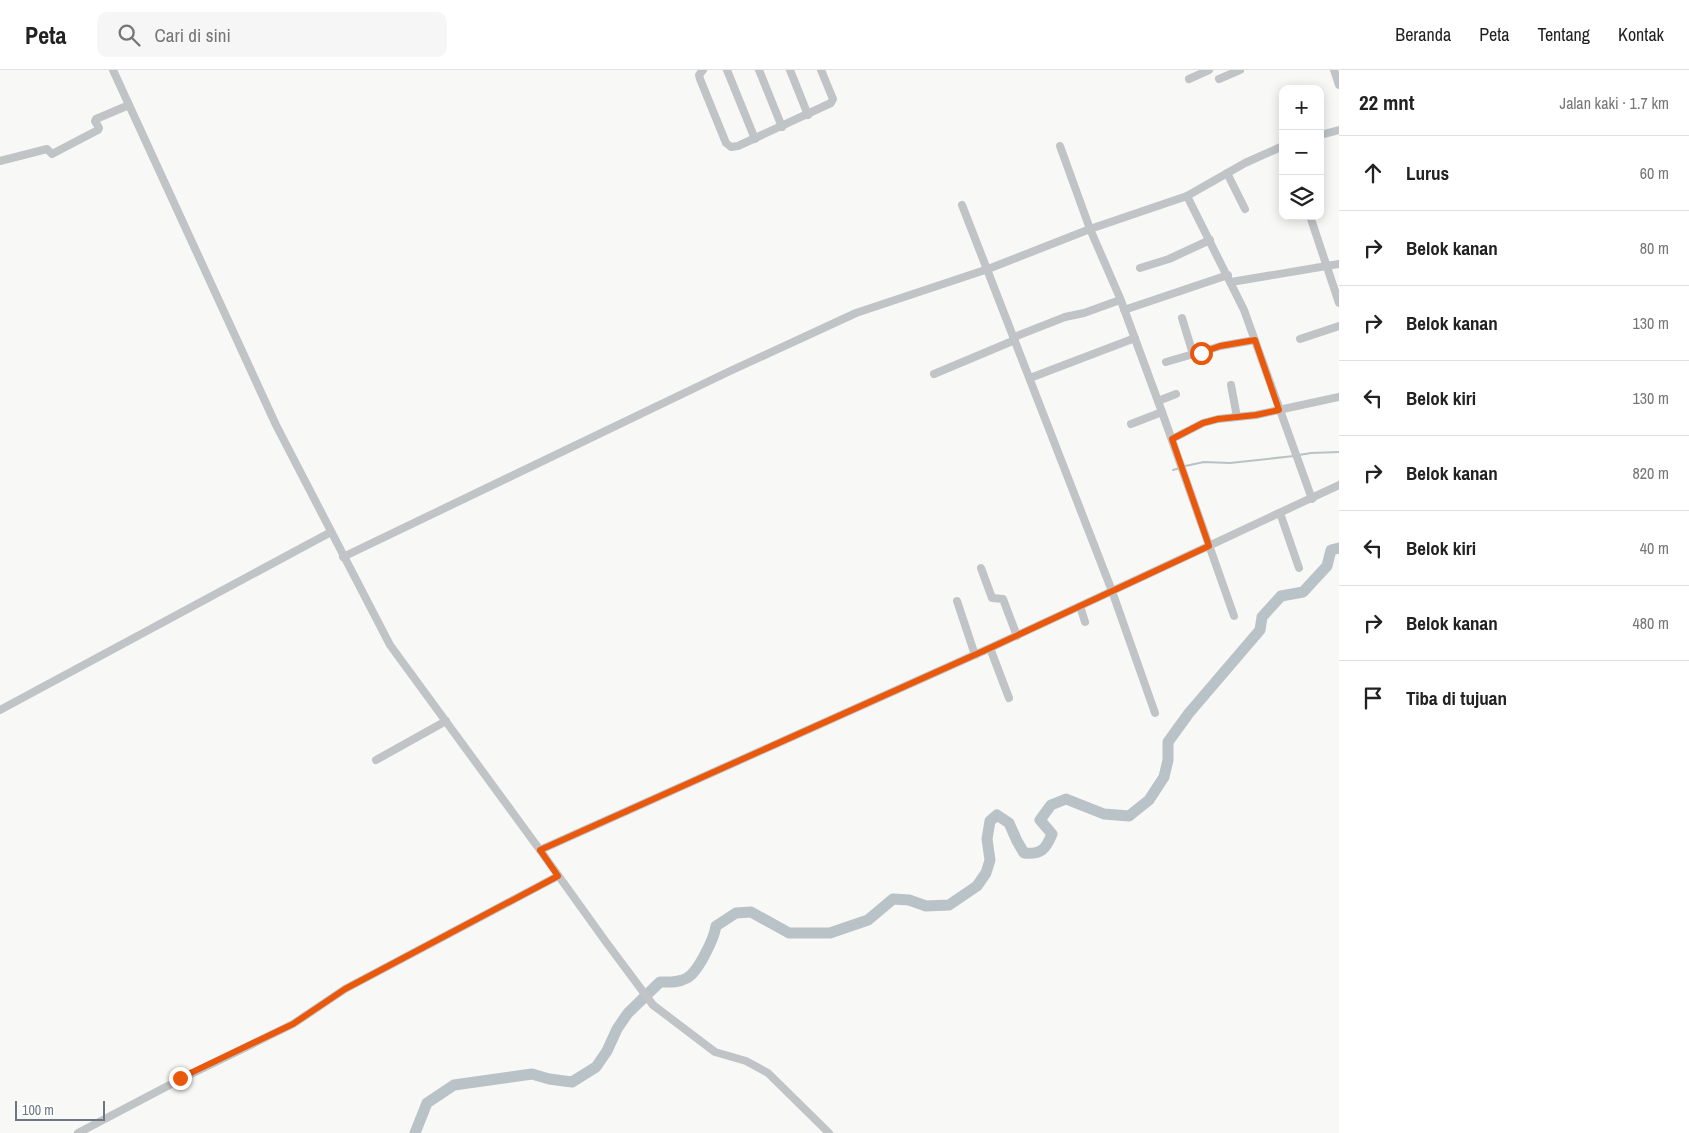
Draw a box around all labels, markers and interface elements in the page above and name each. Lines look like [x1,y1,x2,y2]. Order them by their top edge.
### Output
search box [97,12,447,57]
text: Peta [25,19,67,51]
icon: search [115,21,143,49]
text: Cari di sini [155,22,231,48]
text: Beranda [1395,22,1451,47]
text: Peta [1479,22,1510,47]
text: Tentang [1538,22,1590,47]
text: Kontak [1618,22,1664,47]
map controls [1279,85,1324,220]
button: + [1279,85,1324,130]
text: 22 mnt [1359,88,1415,117]
text: Jalan kaki · 1.7 km [1560,92,1669,114]
button: − [1279,130,1324,175]
icon: ahead [1359,159,1387,187]
text: Lurus [1406,160,1449,186]
text: 60 m [1640,162,1669,184]
button: layers [1279,175,1324,220]
icon: right [1359,234,1387,262]
text: Belok kanan [1406,235,1498,261]
text: 80 m [1640,237,1669,259]
icon: right [1359,309,1387,337]
text: Belok kanan [1406,310,1498,336]
text: 130 m [1633,312,1669,334]
route start [1190,342,1213,365]
icon: left [1359,384,1387,412]
text: Belok kiri [1406,385,1476,411]
text: 130 m [1633,387,1669,409]
icon: right [1359,459,1387,487]
text: Belok kanan [1406,460,1498,486]
text: 820 m [1633,462,1669,484]
icon: left [1359,534,1387,562]
text: Belok kiri [1406,535,1476,561]
text: 40 m [1640,537,1669,559]
icon: right [1359,609,1387,637]
text: Belok kanan [1406,610,1498,636]
text: 480 m [1633,612,1669,634]
icon: arrive [1359,684,1387,712]
text: Tiba di tujuan [1406,685,1507,711]
route end [169,1067,192,1090]
scale bar [15,1098,105,1121]
text: 100 m [22,1101,54,1119]

